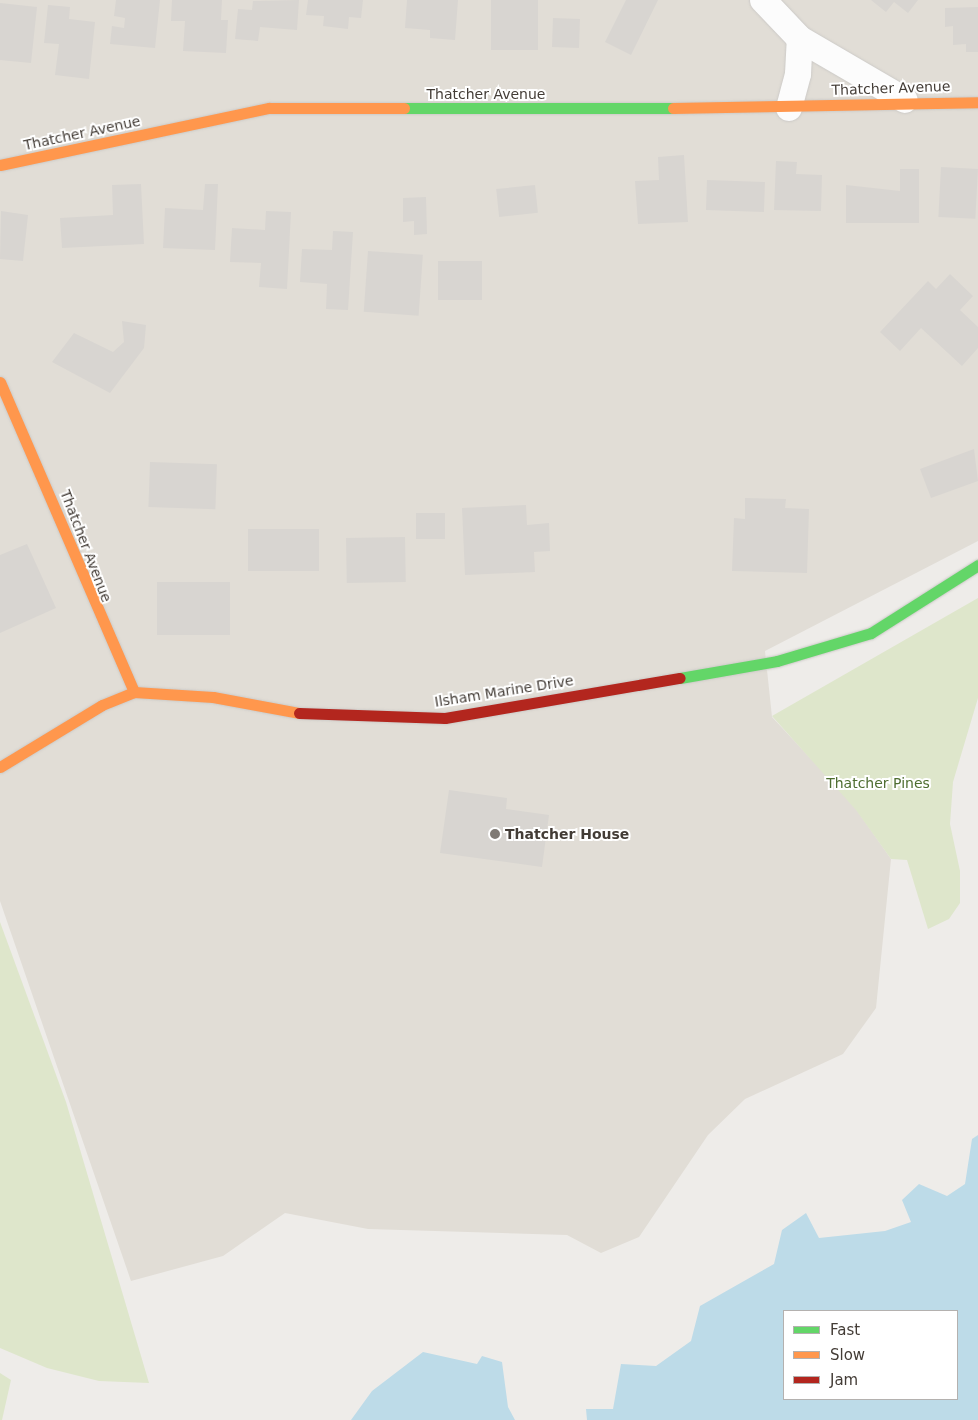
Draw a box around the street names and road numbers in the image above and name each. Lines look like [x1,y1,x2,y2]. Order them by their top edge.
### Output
street label: Thatcher Avenue [831,78,951,98]
street label: Thatcher Avenue [427,86,545,102]
street label: Thatcher Avenue [22,112,142,154]
street label: Thatcher Avenue [57,487,115,605]
street label: Ilsham Marine Drive [433,672,575,710]

